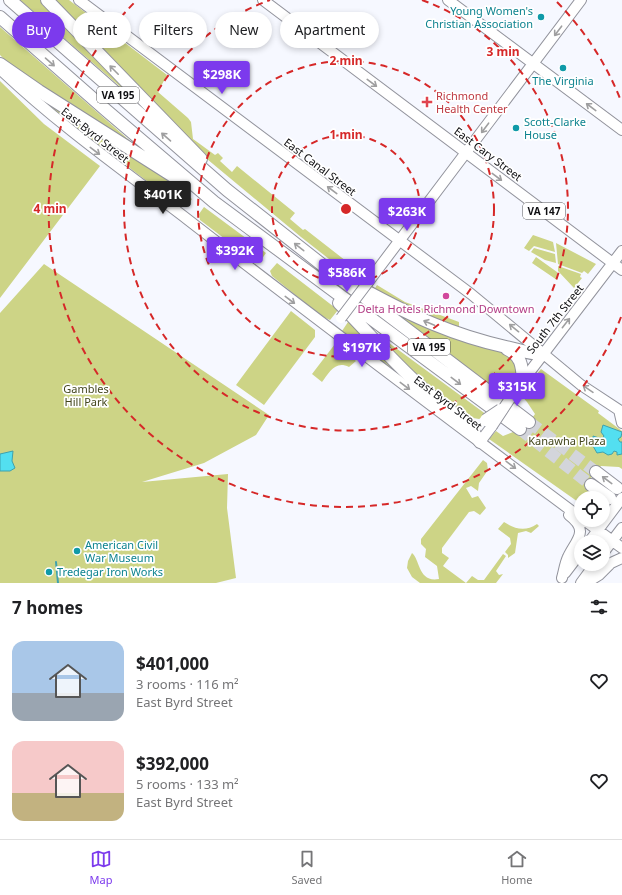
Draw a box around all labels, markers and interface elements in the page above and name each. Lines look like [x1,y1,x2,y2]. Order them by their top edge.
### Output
place label: Young Women's Christian Association [425,3,533,31]
chip: Buy [12,12,65,48]
chip: Rent [73,12,131,48]
chip: Filters [139,12,207,48]
chip: New [215,12,272,48]
chip: Apartment [280,12,379,48]
marker: Young Women's Christian Association [536,12,546,22]
one-way arrow [554,26,562,37]
text: 3 min [486,43,520,60]
text: 2 min [329,52,363,69]
one-way arrow [45,57,55,66]
pin: $298K [194,61,250,95]
marker: The Virginia [558,63,568,73]
one-way arrow [109,65,119,75]
text: $298K [203,65,241,83]
place label: The Virginia [532,73,594,88]
one-way arrow [367,78,378,87]
road number: VA 195 [97,87,139,103]
place label: Richmond Health Center [436,88,508,116]
marker: Richmond Health Center [421,96,433,108]
one-way arrow [585,103,596,111]
street label: East Byrd Street [58,104,132,166]
place label: Scott-Clarke House [524,114,586,142]
street label: East Cary Street [451,123,525,184]
one-way arrow [480,123,489,134]
marker: Scott-Clarke House [511,123,521,133]
text: 1 min [329,126,363,143]
one-way arrow [161,133,171,142]
street label: East Canal Street [281,134,360,199]
one-way arrow [89,146,100,155]
one-way arrow [491,172,502,181]
pin: $401K [135,181,191,215]
text: $401K [144,185,182,203]
one-way arrow [327,186,338,195]
pin: $263K [379,198,435,232]
text: 4 min [33,200,67,217]
centre of rings [339,202,353,216]
text: $263K [388,202,426,220]
road number: VA 147 [523,203,565,219]
pin: $392K [207,237,263,271]
text: $392K [216,241,254,259]
one-way arrow [293,243,304,251]
pin: $586K [319,259,375,293]
text: $586K [328,263,366,281]
street label: South 7th Street [523,281,586,356]
marker: Delta Hotels Richmond Downtown [441,291,451,301]
one-way arrow [284,295,295,304]
place label: Delta Hotels Richmond Downtown [358,301,534,316]
one-way arrow [562,318,571,329]
one-way arrow [423,319,435,326]
one-way arrow [508,324,519,333]
pin: $197K [334,334,390,368]
text: $197K [343,338,381,356]
road number: VA 195 [408,339,450,355]
street label: East Byrd Street [411,372,486,433]
pin: $315K [489,373,545,407]
one-way arrow [450,377,461,386]
text: $315K [498,377,536,395]
park label: Gambles Hill Park [63,381,109,409]
one-way arrow [399,382,410,390]
one-way arrow [583,385,594,393]
park label: Kanawha Plaza [528,433,606,448]
one-way arrow [505,461,516,469]
one-way arrow [601,476,612,484]
map controls [574,491,610,571]
button: locate [574,491,610,527]
button: layers [574,535,610,571]
place label: American Civil War Museum [85,537,158,565]
marker: American Civil War Museum [72,546,82,556]
place label: Tredegar Iron Works [57,564,163,579]
marker: Tredegar Iron Works [44,567,54,577]
text: 7 homes [12,596,83,619]
icon: filters [588,596,610,618]
text: $401,000 [136,652,209,675]
icon: home [44,657,92,705]
icon: heart [588,670,610,692]
text: 3 rooms · 116 m² [136,675,239,693]
text: East Byrd Street [136,693,233,711]
text: $392,000 [136,752,209,775]
icon: home [44,757,92,805]
icon: heart [588,770,610,792]
text: 5 rooms · 133 m² [136,775,239,793]
text: East Byrd Street [136,793,233,811]
tab: Map [90,848,112,887]
tab: Saved [291,848,322,887]
tab: Home [501,848,533,887]

